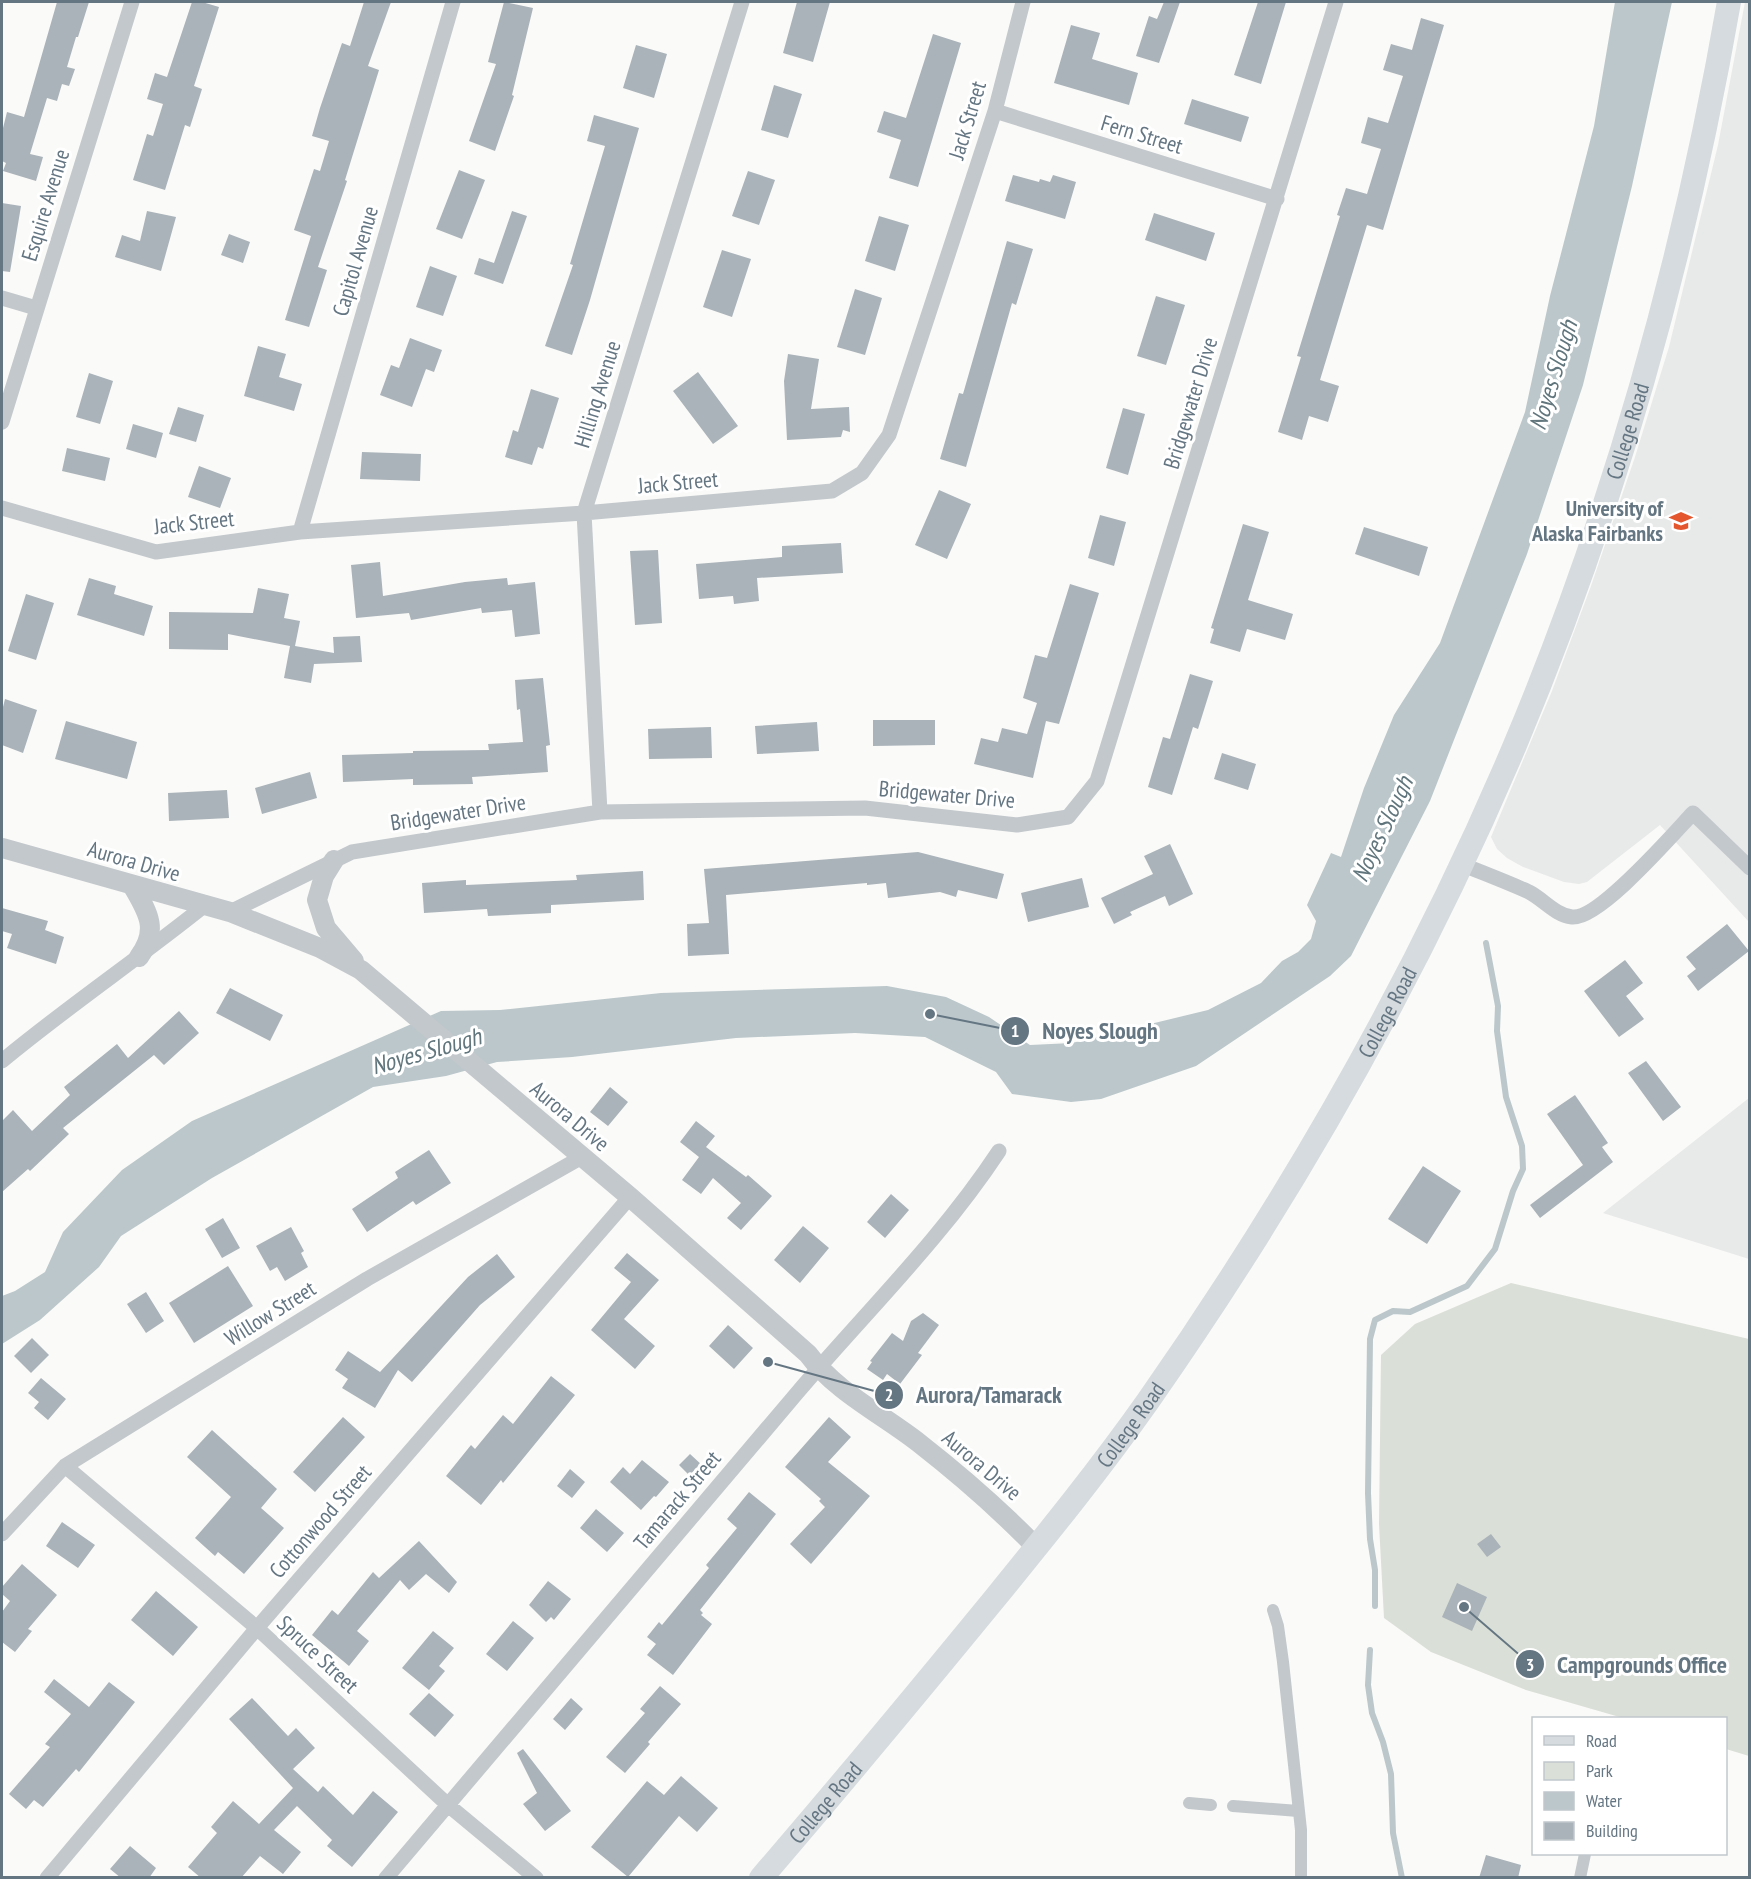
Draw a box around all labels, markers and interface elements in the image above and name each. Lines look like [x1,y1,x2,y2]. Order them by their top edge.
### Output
street label: Jack Street [942,78,992,163]
street label: Fern Street [1098,108,1186,160]
street label: Esquire Avenue [15,146,75,264]
street label: Capitol Avenue [326,203,384,319]
water label: Noyes Slough [1522,315,1585,433]
street label: Bridgewater Drive [1157,334,1223,472]
street label: Hilling Avenue [567,337,627,451]
street label: College Road [1600,380,1655,483]
street label: Jack Street [636,465,719,500]
place label: University of Alaska Fairbanks [1531,494,1664,547]
street label: Jack Street [152,504,235,540]
school or university icon: University of Alaska Fairbanks [1668,508,1694,534]
water label: Noyes Slough [1344,770,1420,887]
street label: Bridgewater Drive [878,774,1016,814]
street label: Bridgewater Drive [388,787,528,837]
street label: Aurora Drive [85,834,183,888]
street label: College Road [1351,962,1423,1063]
callout: Noyes Slough [1000,1010,1170,1052]
text: Noyes Slough [1042,1015,1158,1046]
text: 1 [1011,1019,1019,1042]
water label: Noyes Slough [368,1020,486,1081]
street label: Aurora Drive [525,1075,615,1157]
street label: Willow Street [219,1274,321,1352]
callout: Aurora/Tamarack [874,1374,1074,1416]
street label: College Road [1090,1377,1171,1473]
text: Aurora/Tamarack [915,1379,1062,1410]
text: 2 [885,1383,893,1406]
street label: Aurora Drive [937,1424,1027,1506]
street label: Tamarack Street [627,1445,727,1555]
street label: Cottonwood Street [263,1458,377,1584]
street label: Spruce Street [271,1609,365,1699]
callout: Campgrounds Office [1515,1643,1739,1685]
text: Campgrounds Office [1557,1649,1727,1680]
text: 3 [1526,1653,1534,1676]
legend [1532,1717,1727,1855]
text: Road [1586,1729,1617,1752]
street label: College Road [783,1756,868,1849]
text: Park [1586,1759,1613,1782]
text: Water [1586,1789,1622,1812]
text: Building [1586,1819,1638,1842]

